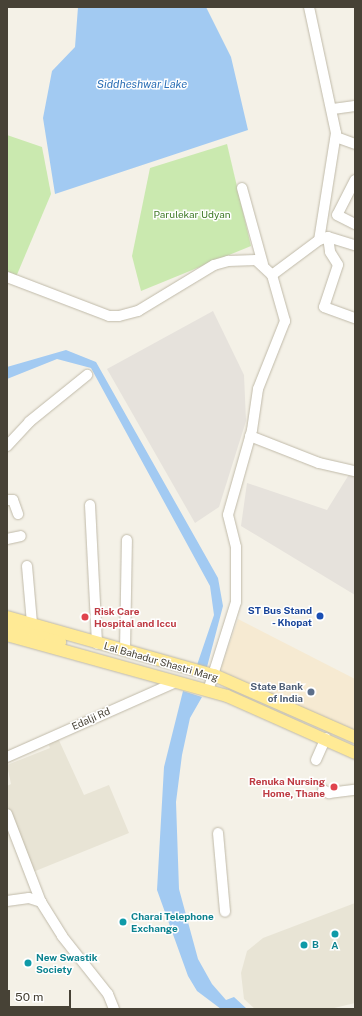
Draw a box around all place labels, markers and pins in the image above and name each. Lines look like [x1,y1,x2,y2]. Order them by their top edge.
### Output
place label: ST Bus Stand - Khopat [248,604,312,628]
place label: Risk Care Hospital and Iccu [94,605,176,628]
marker: Risk Care Hospital and Iccu [79,611,91,623]
marker: ST Bus Stand - Khopat [315,611,325,621]
place label: State Bank of India [250,680,303,704]
marker: State Bank of India [306,687,316,697]
place label: Renuka Nursing Home, Thane [249,775,325,798]
marker: Renuka Nursing Home, Thane [328,781,340,793]
place label: Charai Telephone Exchange [131,910,214,934]
marker: Charai Telephone Exchange [118,917,128,927]
marker: A [330,929,340,939]
place label: B [312,939,319,951]
marker: B [299,940,309,950]
place label: A [331,940,339,952]
place label: New Swastik Society [36,951,98,974]
marker: New Swastik Society [23,958,33,968]

